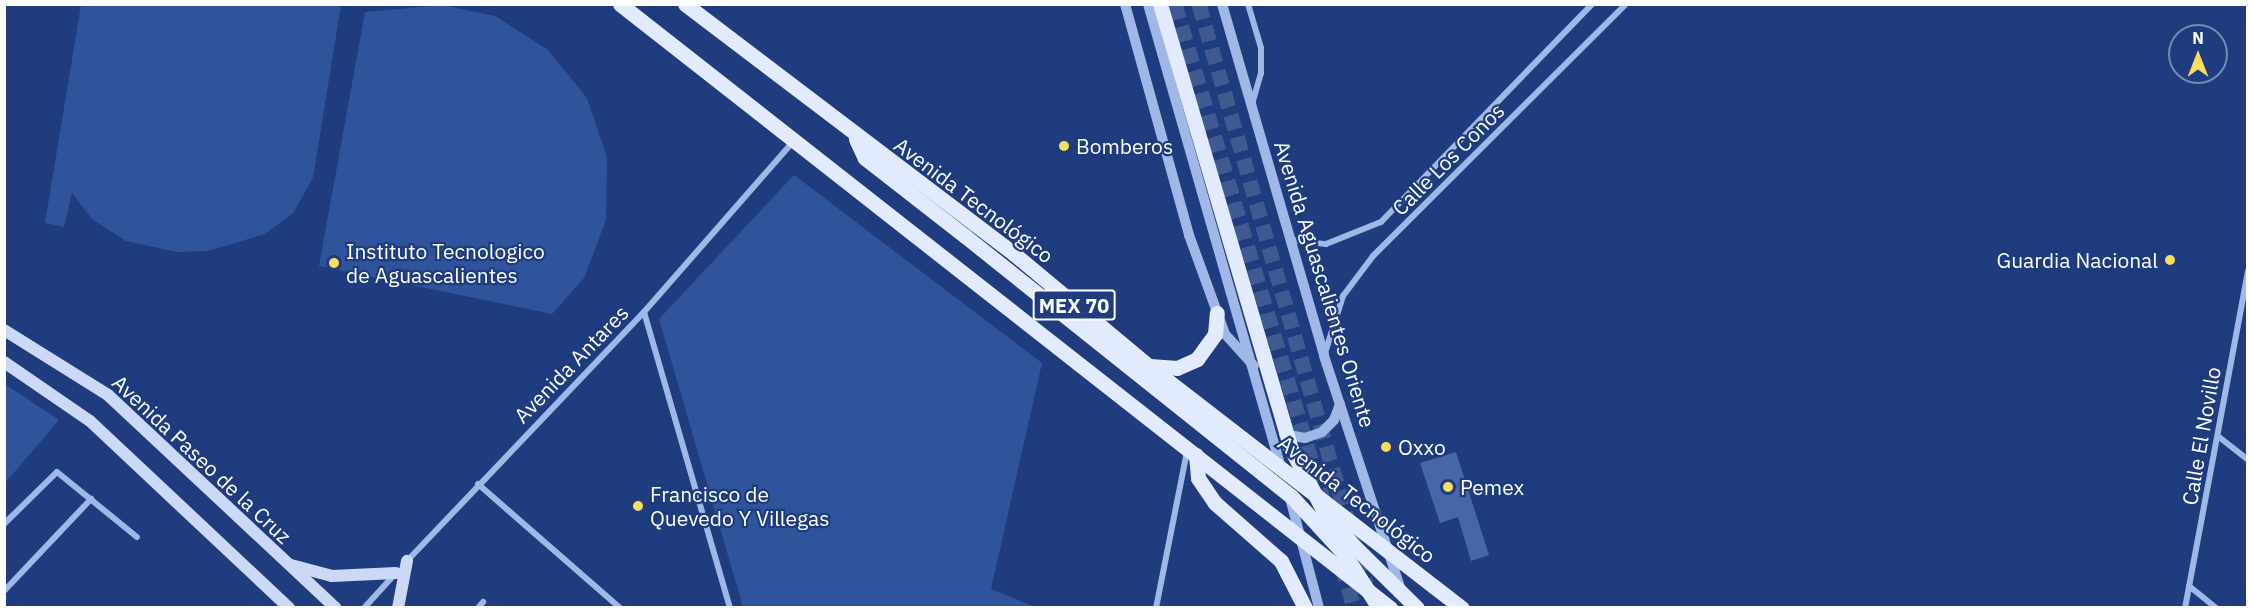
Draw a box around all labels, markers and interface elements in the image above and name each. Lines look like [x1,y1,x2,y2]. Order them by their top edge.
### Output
north arrow [2168,24,2228,84]
text: N [2192,28,2204,48]
street label: Calle Los Conos [1387,98,1509,220]
street label: Avenida Tecnológico [889,132,1059,268]
place label: Bomberos [1076,133,1173,159]
street label: Avenida Aguascalientes Oriente [1269,138,1381,430]
marker: Bomberos [1057,139,1071,153]
place label: Instituto Tecnologico de Aguascalientes [346,238,545,288]
place label: Guardia Nacional [1997,247,2158,273]
marker: Guardia Nacional [2163,253,2177,267]
marker: Instituto Tecnologico de Aguascalientes [327,256,341,270]
road number: MEX 70 [1032,288,1116,322]
street label: Avenida Antares [509,300,633,428]
street label: Calle El Novillo [2176,365,2226,507]
street label: Avenida Paseo de la Cruz [107,370,297,548]
street label: Avenida Tecnológico [1273,430,1441,568]
place label: Oxxo [1398,434,1446,460]
marker: Oxxo [1379,440,1393,454]
place label: Pemex [1460,474,1524,500]
marker: Pemex [1441,480,1455,494]
place label: Francisco de Quevedo Y Villegas [650,481,830,531]
marker: Francisco de Quevedo Y Villegas [631,499,645,513]

